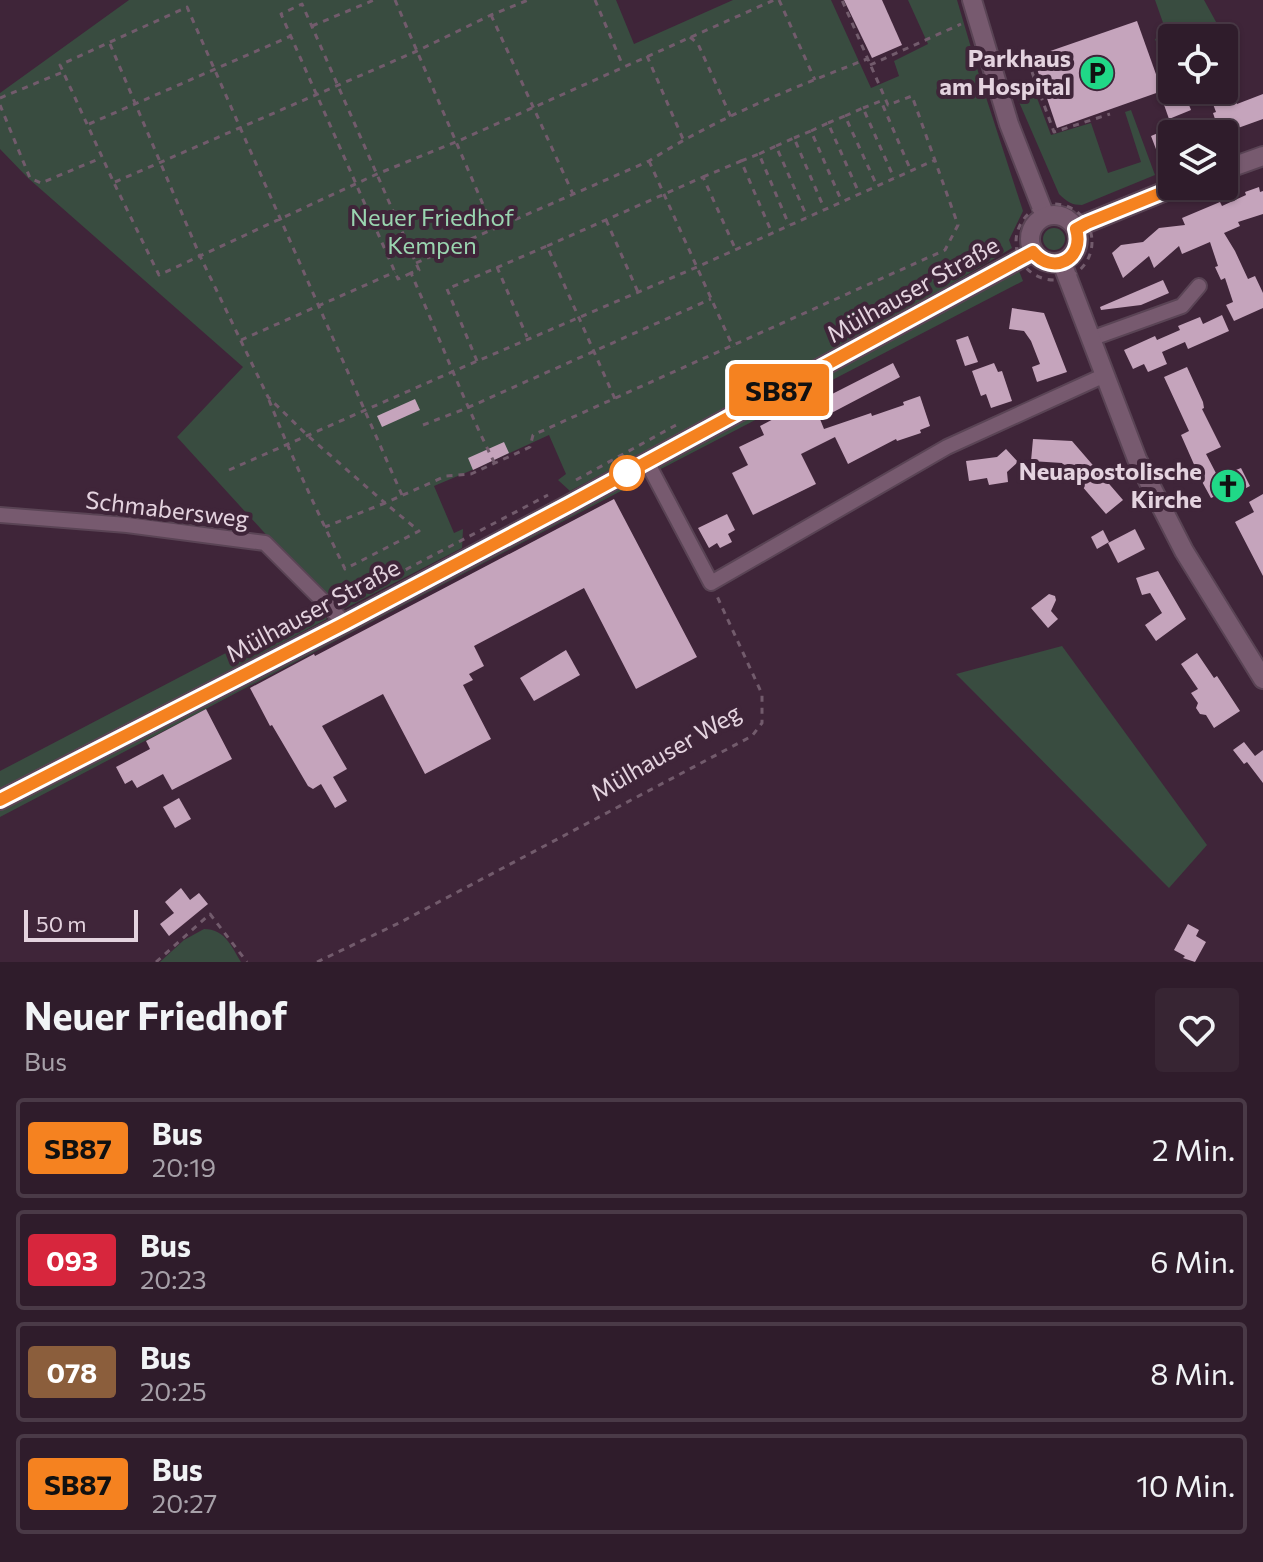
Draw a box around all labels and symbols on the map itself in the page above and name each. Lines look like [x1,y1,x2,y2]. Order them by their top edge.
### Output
place label: Parkhaus am Hospital [939,43,1071,100]
parking icon: Parkhaus am Hospital [1078,54,1116,92]
park label: Neuer Friedhof Kempen [350,202,515,259]
street label: Mülhauser Straße [821,229,1004,348]
line badge: SB87 [723,364,835,416]
unlabelled marker [610,456,644,490]
place label: Neuapostolische Kirche [1019,456,1202,513]
church icon: Neuapostolische Kirche [1209,467,1247,505]
street label: Schmabersweg [84,484,251,533]
street label: Mülhauser Straße [220,552,404,668]
street label: Mülhauser Weg [585,697,745,806]
scale bar [24,906,138,942]

